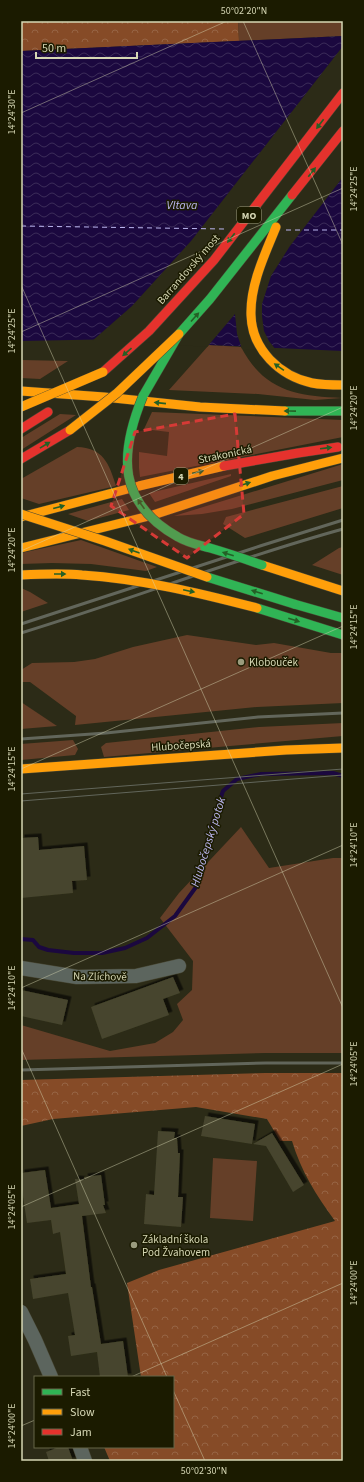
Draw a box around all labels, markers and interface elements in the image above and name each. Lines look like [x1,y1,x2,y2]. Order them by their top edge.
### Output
text: 50°02'20"N [221,4,267,18]
scale bar [36,34,137,60]
text: 50 m [42,40,66,57]
text: 14°24'30"E [5,89,19,135]
one-way arrow [315,119,324,130]
one-way arrow [307,166,316,177]
text: 14°24'25"E [347,166,361,212]
water label: Vltava [167,197,198,214]
road number: MO [237,207,261,223]
street label: Barrandovský most [154,231,223,308]
one-way arrow [227,232,235,243]
text: 14°24'25"E [5,308,19,354]
one-way arrow [190,311,199,322]
one-way arrow [121,347,132,356]
one-way arrow [273,363,284,371]
text: 14°24'20"E [347,385,361,431]
one-way arrow [154,400,166,406]
one-way arrow [283,408,296,414]
one-way arrow [39,441,51,448]
street label: Strakonická [197,442,253,467]
one-way arrow [320,445,332,452]
road number: 4 [174,468,188,484]
one-way arrow [192,468,204,474]
one-way arrow [240,481,252,487]
one-way arrow [137,498,145,509]
one-way arrow [53,504,65,510]
text: 14°24'20"E [5,527,19,573]
one-way arrow [127,548,139,554]
one-way arrow [222,551,234,557]
one-way arrow [54,571,66,578]
one-way arrow [182,589,195,595]
one-way arrow [251,589,263,595]
text: 14°24'15"E [347,604,361,650]
one-way arrow [289,617,301,623]
place label: Klobouček [249,655,298,670]
marker: Klobouček [236,657,246,667]
street label: Hlubočepská [151,736,211,755]
text: 14°24'15"E [5,746,19,792]
water label: Hlubočepský potok [187,795,230,889]
text: 14°24'10"E [347,822,361,868]
text: 14°24'10"E [5,965,19,1011]
street label: Na Zlíchově [73,969,128,984]
text: 14°24'05"E [347,1041,361,1087]
text: 14°24'05"E [5,1184,19,1230]
place label: Základní škola Pod Žvahovem [142,1232,210,1260]
marker: Základní škola Pod Žvahovem [129,1240,139,1250]
text: 14°24'00"E [347,1260,361,1306]
legend [34,1376,174,1448]
text: Fast [70,1384,90,1401]
text: 14°24'00"E [5,1403,19,1449]
text: Slow [70,1404,95,1421]
text: Jam [70,1424,92,1441]
text: 50°02'30"N [181,1464,227,1478]

